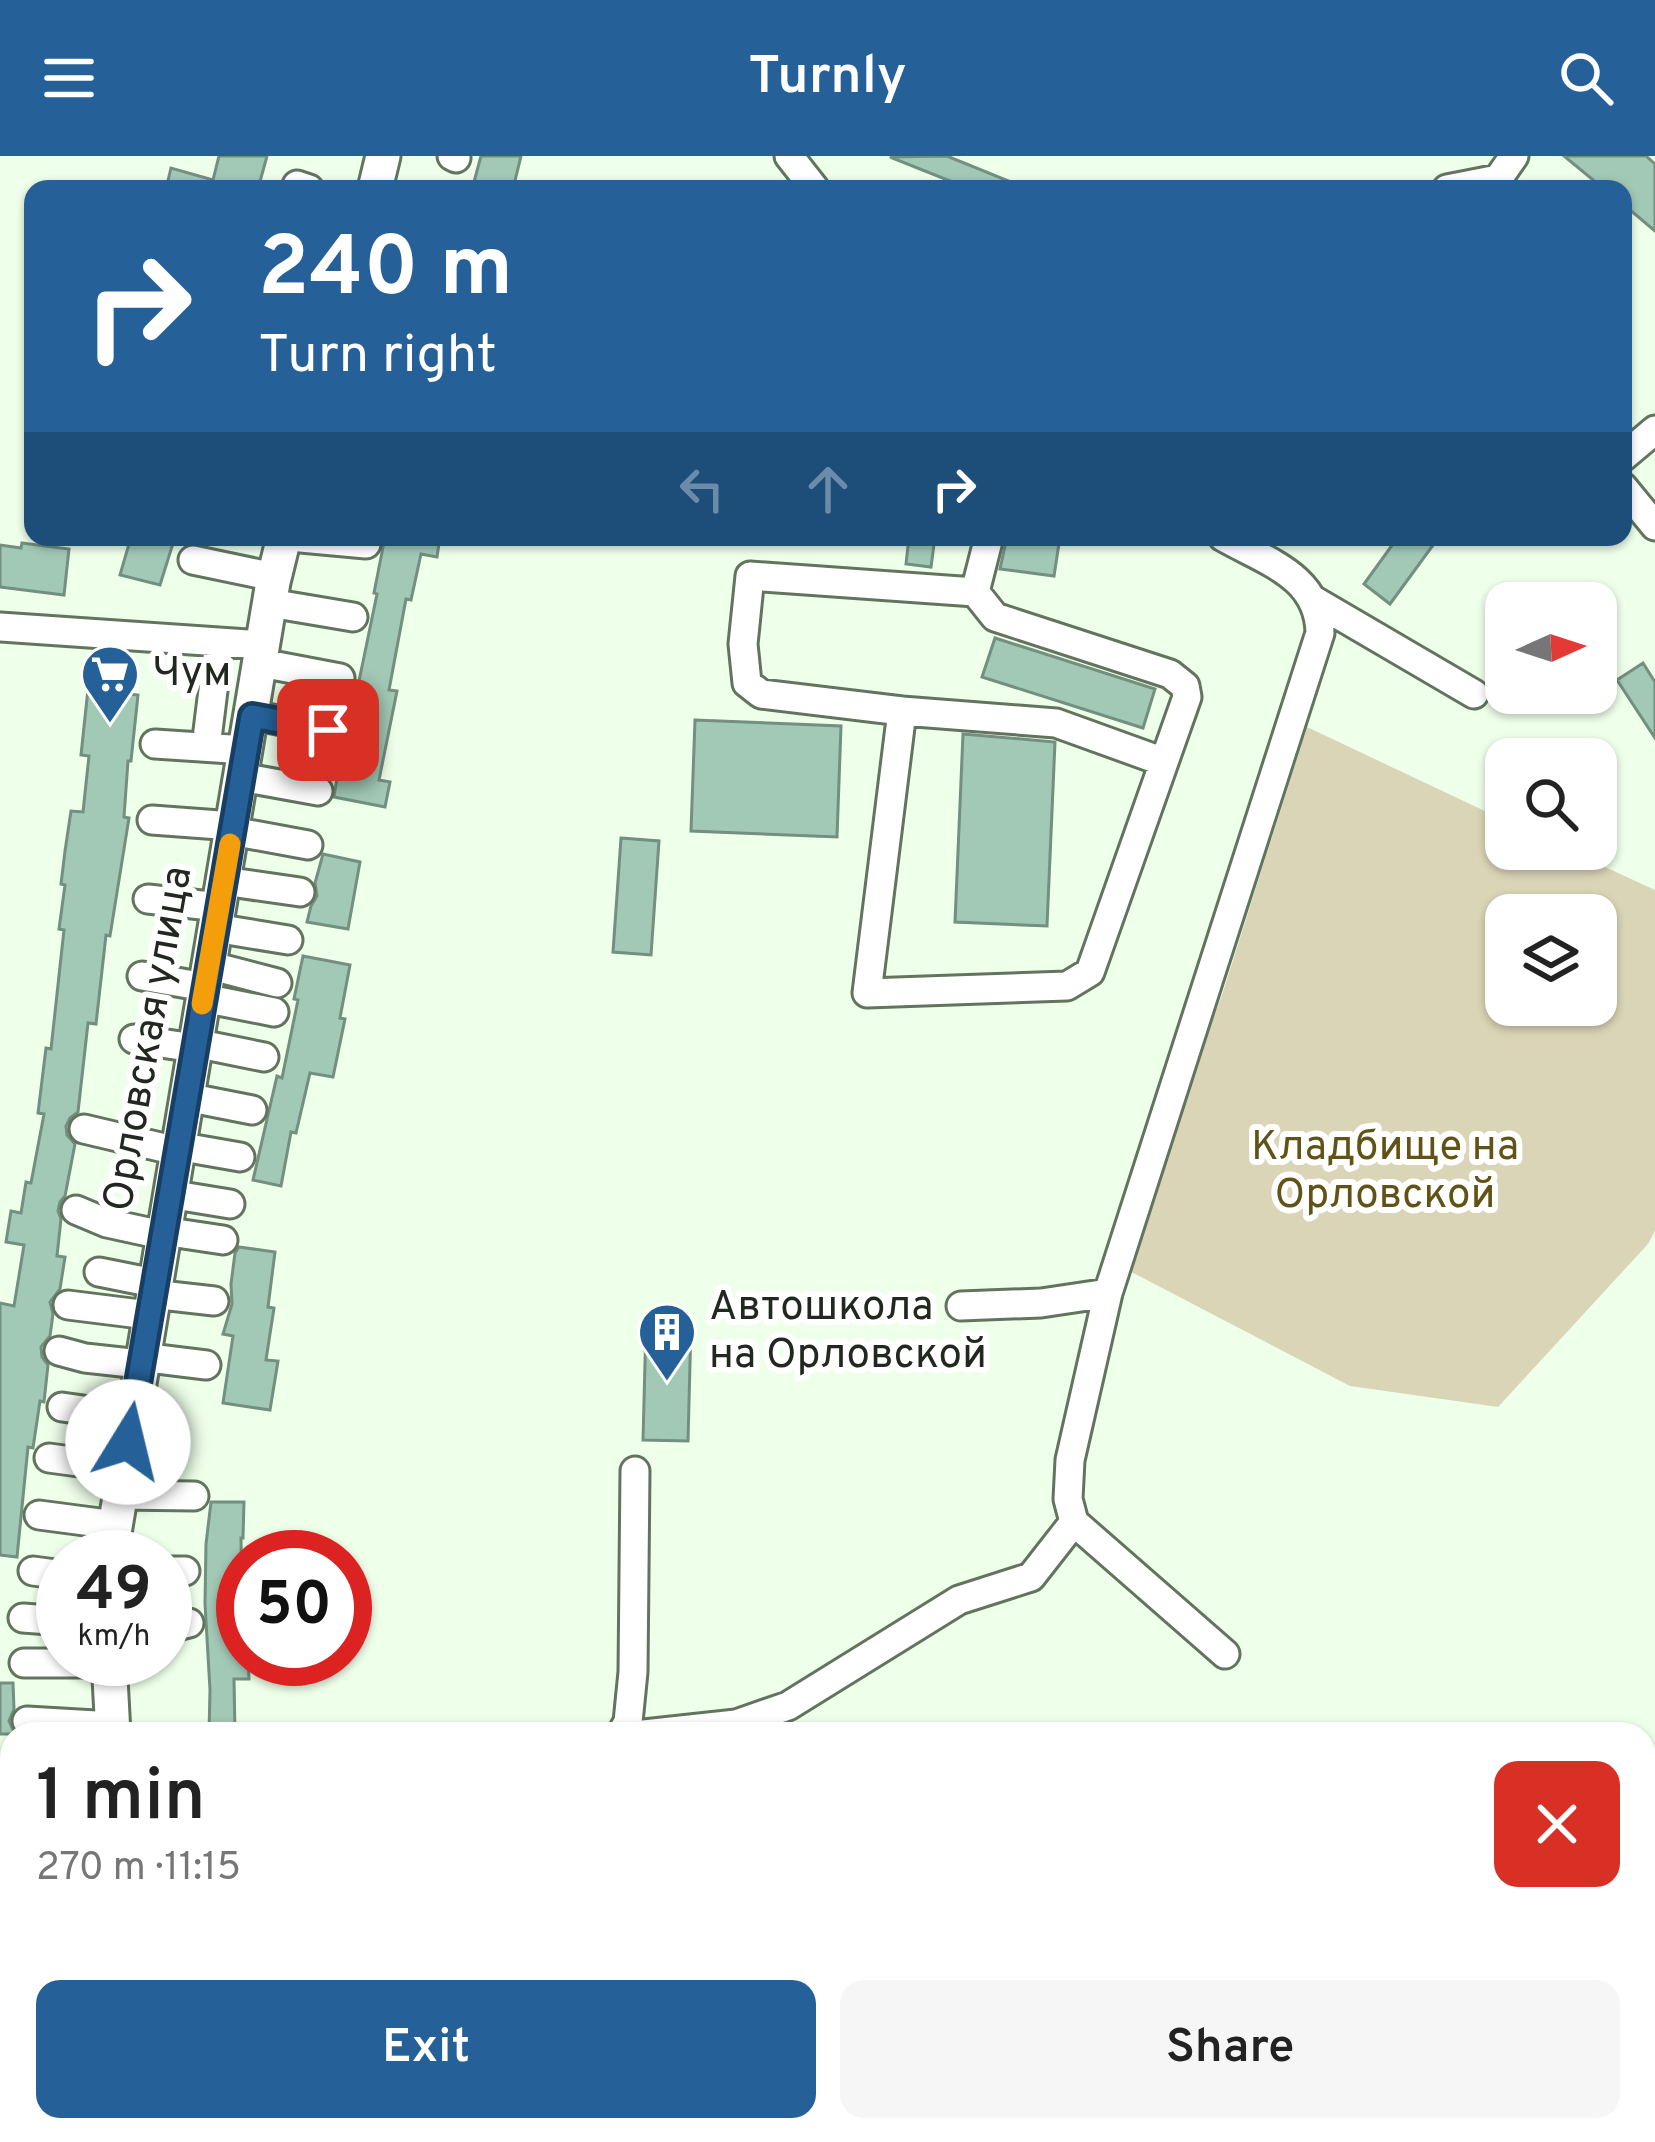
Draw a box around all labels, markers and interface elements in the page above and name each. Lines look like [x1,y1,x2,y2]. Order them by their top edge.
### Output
text: Turnly [748,44,907,113]
icon: menu [36,45,102,111]
icon: search [1553,45,1619,111]
text: 240 m [258,219,513,325]
icon: right [60,228,216,384]
text: Turn right [258,323,497,392]
icon: left [669,456,735,522]
icon: ahead [795,456,861,522]
icon: right [921,456,987,522]
north arrow [1485,582,1617,714]
map controls [1485,582,1617,1026]
supermarket icon: Чум [79,643,141,725]
place label: Чум [152,648,232,701]
pin [277,679,379,781]
icon: arrive [295,697,361,763]
button: search [1485,738,1617,870]
street label: Орловская улица [94,862,206,1216]
button: layers [1485,894,1617,1026]
park label: Кладбище на Орловской [1251,1122,1519,1223]
place label: Автошкола на Орловской [709,1282,987,1383]
building icon: Автошкола на Орловской [636,1301,698,1383]
position arrow [65,1379,191,1505]
speed limit sign: 50 [216,1530,372,1686]
text: 49 [76,1555,152,1631]
text: km/h [78,1619,150,1656]
text: 1 min [36,1754,206,1846]
button: close [1494,1761,1620,1887]
text: 270 m · 11:15 [36,1845,241,1894]
button: Exit [36,1980,816,2118]
button: Share [840,1980,1620,2118]

